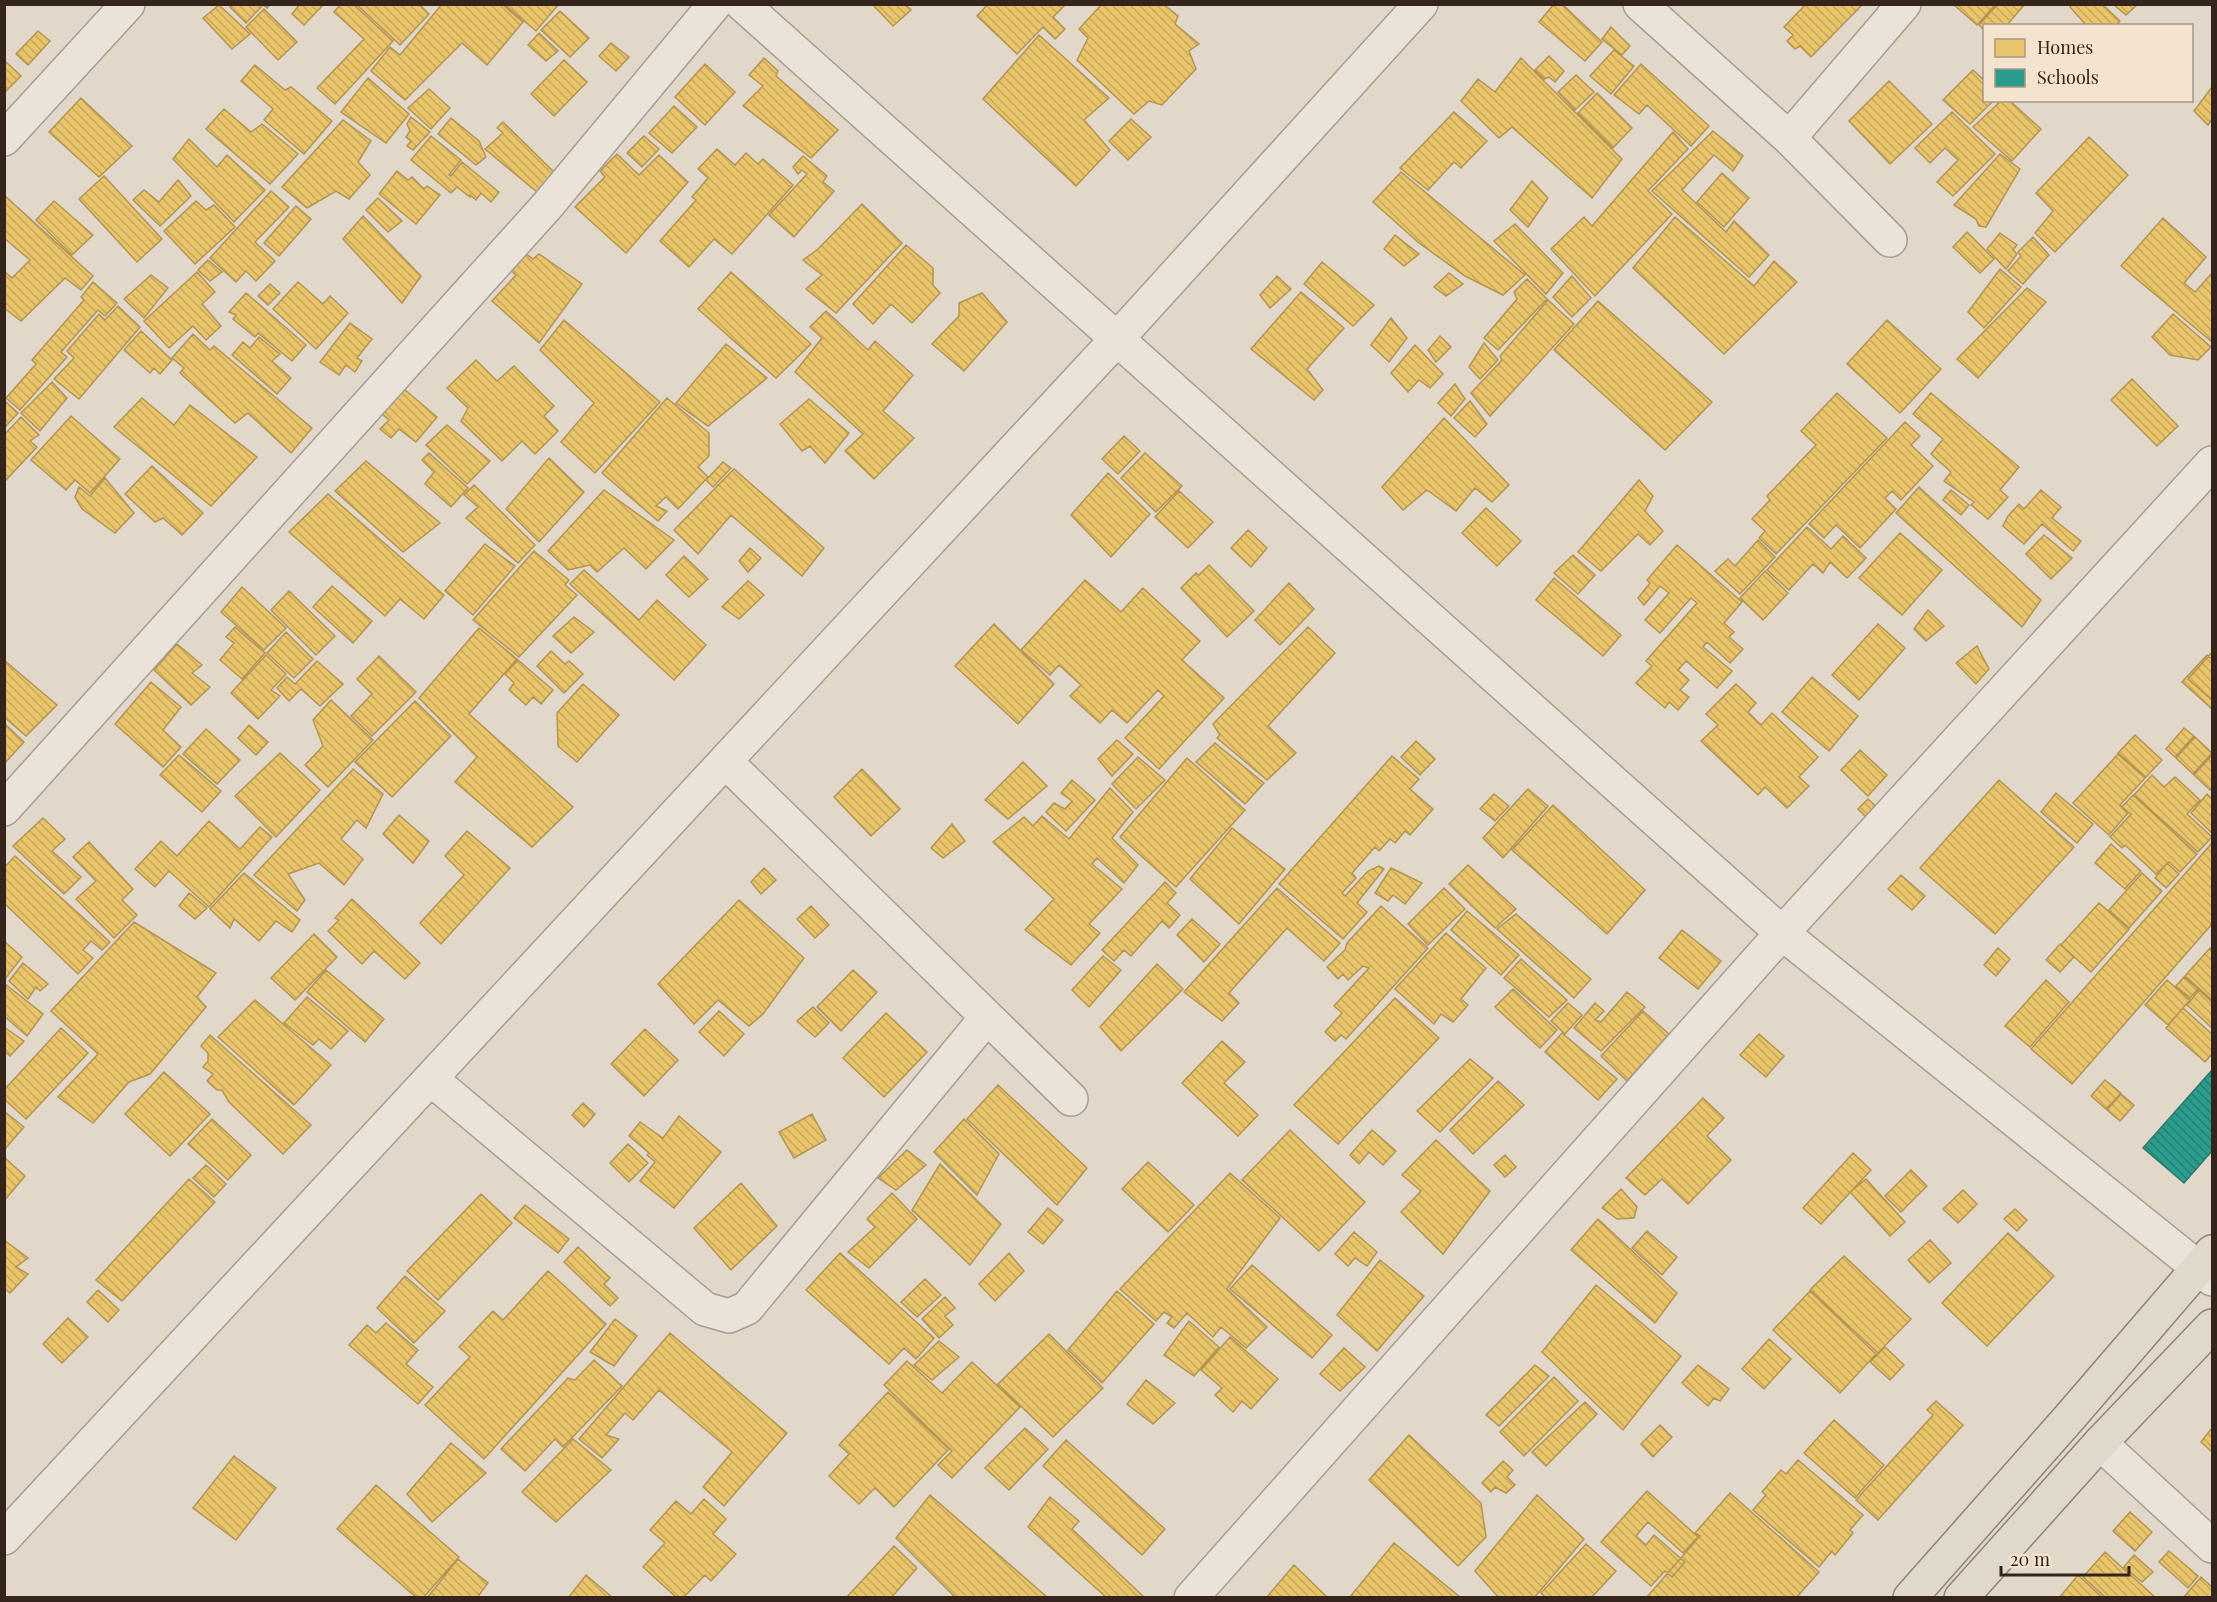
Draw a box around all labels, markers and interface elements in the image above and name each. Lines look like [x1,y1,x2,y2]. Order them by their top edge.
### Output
legend [1983,24,2193,102]
text: Homes [2037,35,2093,59]
text: Schools [2037,65,2099,89]
scale bar [2001,1539,2128,1577]
text: 20 m [2010,1547,2050,1571]

